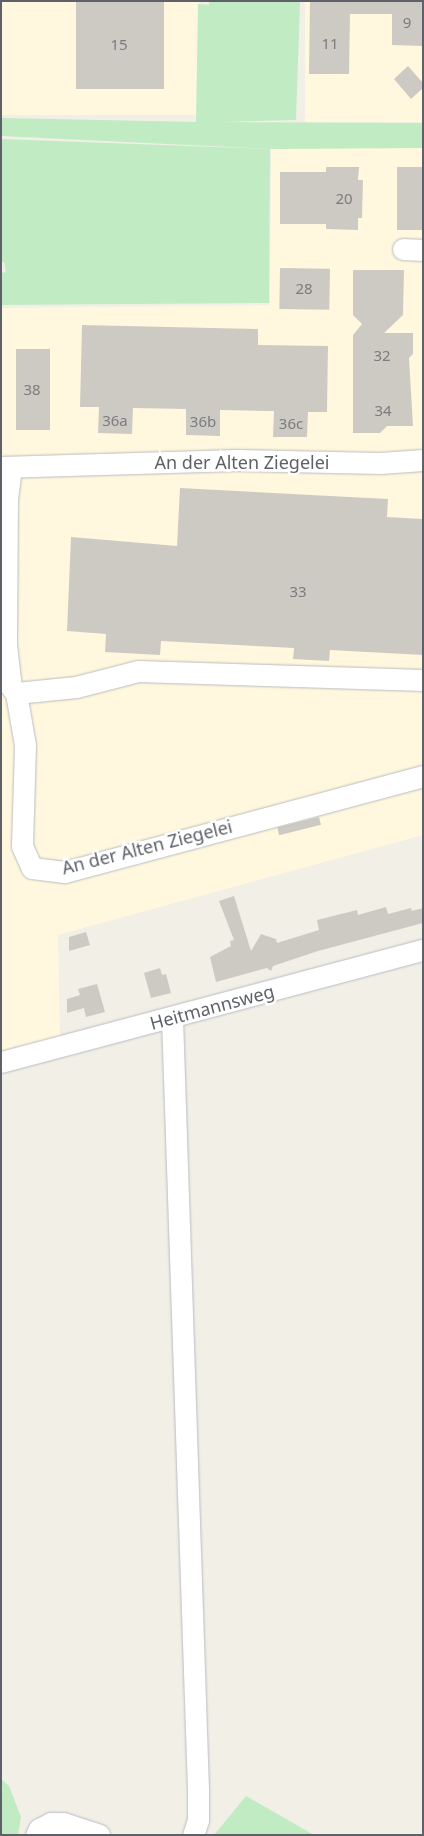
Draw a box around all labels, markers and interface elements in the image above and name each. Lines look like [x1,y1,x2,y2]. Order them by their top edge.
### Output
house number: 9 [403,14,411,32]
house number: 11 [321,35,339,53]
house number: 15 [110,36,128,54]
house number: 20 [335,190,353,208]
house number: 28 [295,280,313,298]
house number: 32 [373,347,391,365]
house number: 38 [23,381,41,399]
house number: 34 [374,402,392,420]
house number: 36a [102,412,128,430]
house number: 36b [190,413,216,431]
house number: 36c [279,415,303,433]
street label: An der Alten Ziegelei [155,451,329,473]
house number: 33 [289,583,307,601]
street label: An der Alten Ziegelei [59,815,235,879]
street label: Heitmannsweg [147,980,277,1034]

